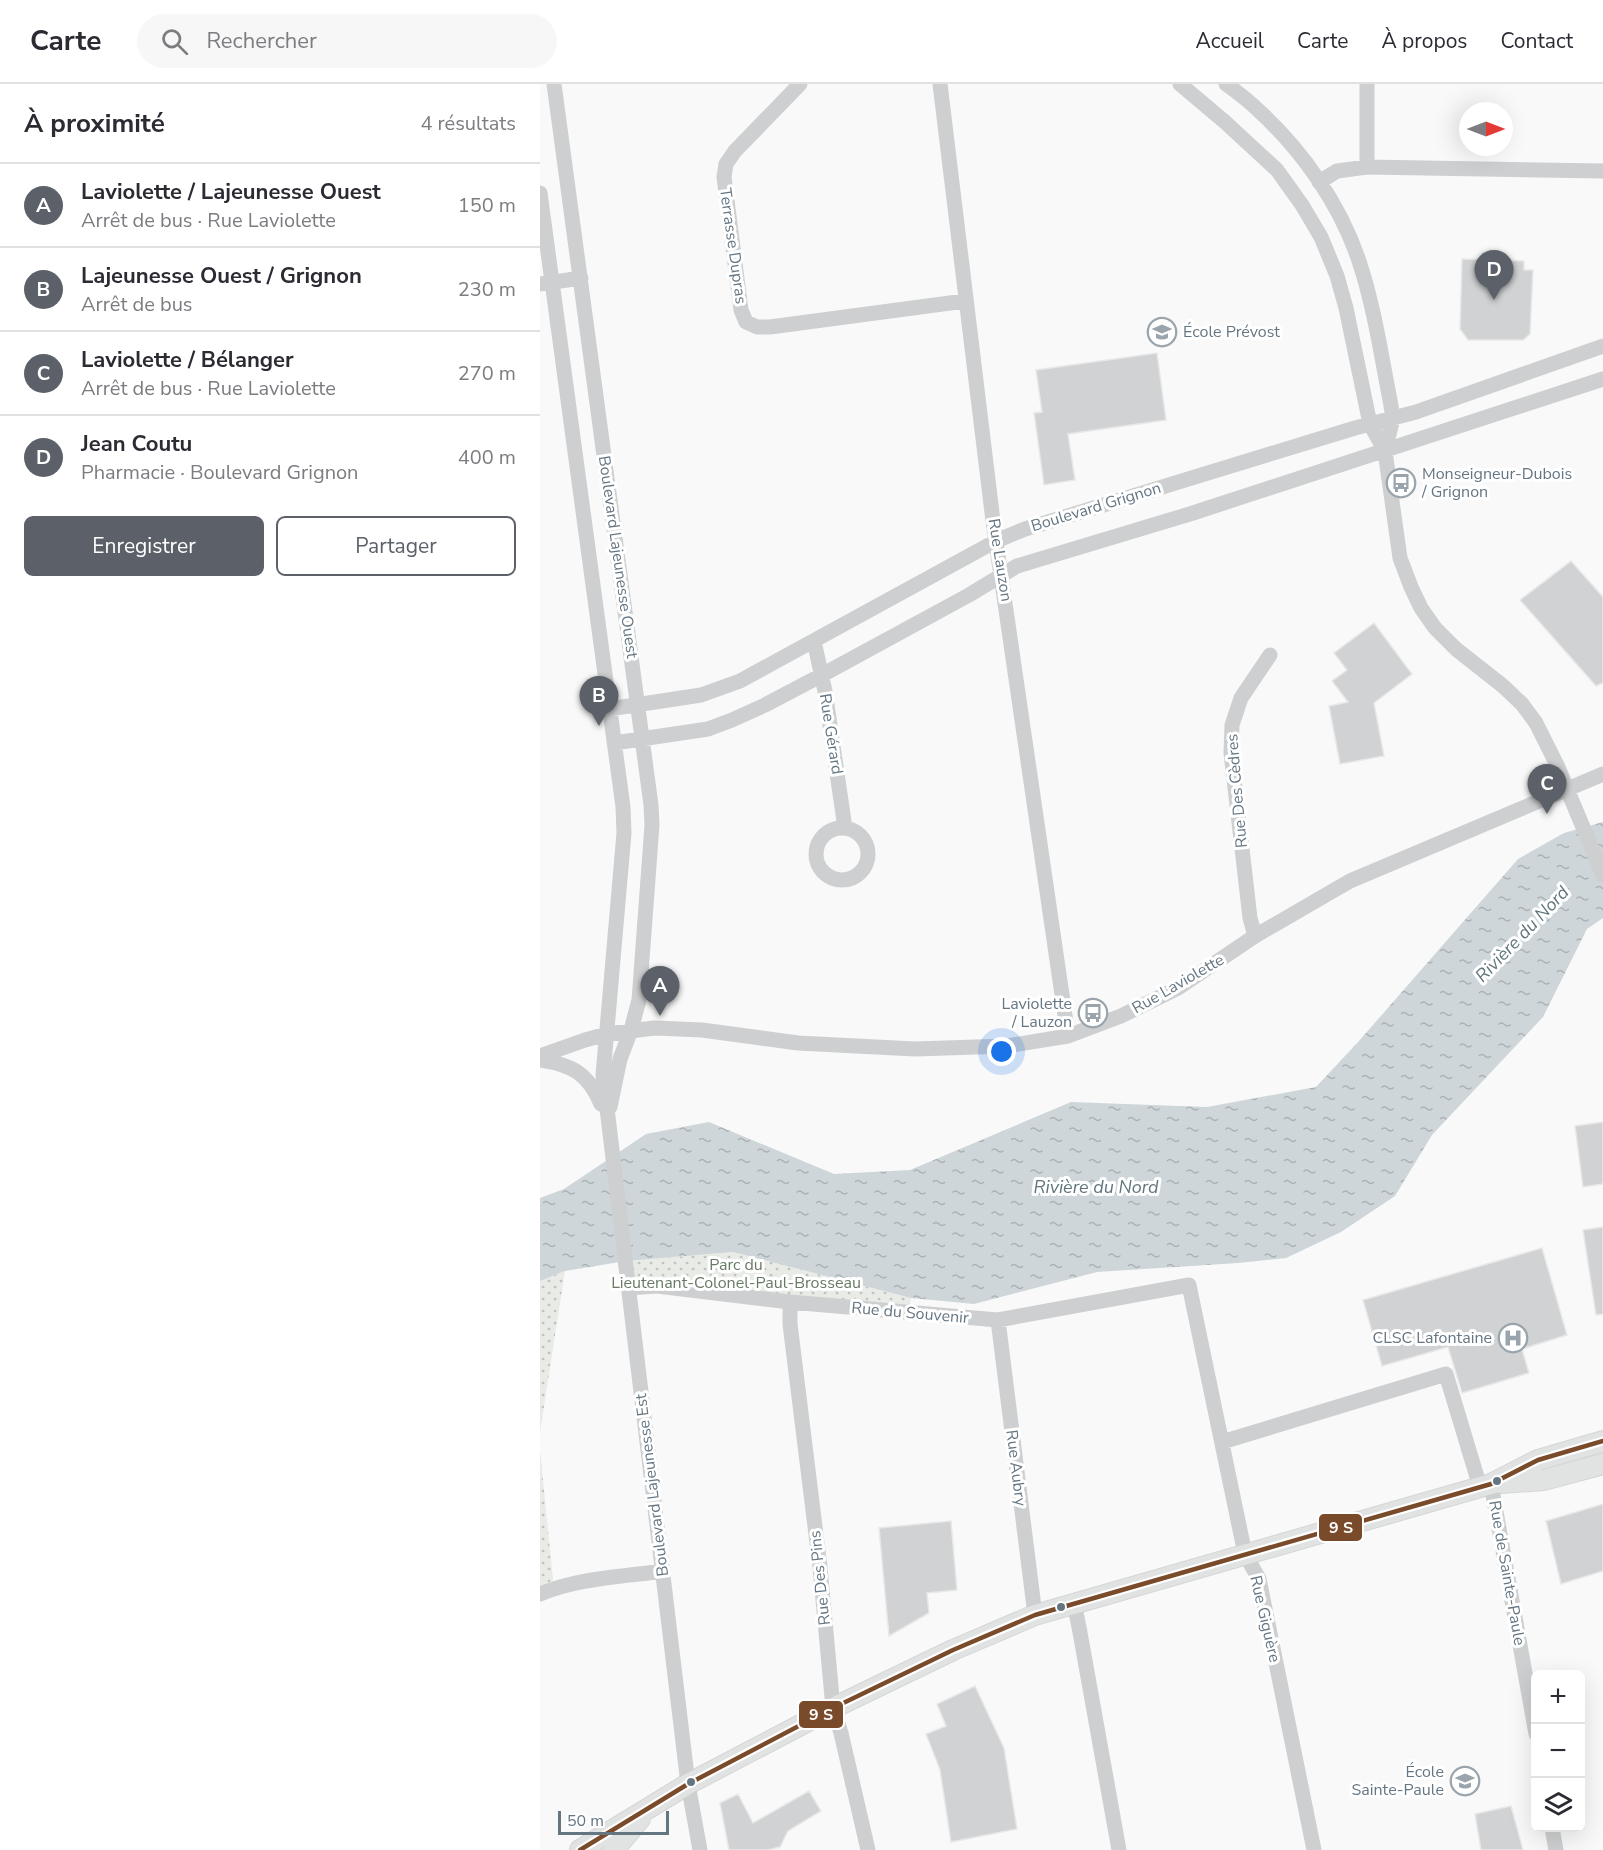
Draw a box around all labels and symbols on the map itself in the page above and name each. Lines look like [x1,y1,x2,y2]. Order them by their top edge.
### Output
north arrow [1459,102,1513,156]
street label: Terrasse Dupras [714,187,752,305]
pin: D [1474,250,1514,300]
school or university icon: École Prévost [1146,316,1178,348]
place label: École Prévost [1183,321,1280,343]
street label: Boulevard Lajeunesse Ouest [593,454,643,660]
place label: Monseigneur-Dubois / Grignon [1421,463,1572,503]
bus stop icon: Monseigneur-Dubois / Grignon [1385,467,1417,499]
street label: Boulevard Grignon [1028,477,1164,537]
street label: Rue Lauzon [983,517,1017,603]
pin: B [580,676,618,726]
street label: Rue Gérard [814,692,848,776]
street label: Rue Des Cèdres [1221,733,1253,849]
pin: C [1528,764,1566,814]
water label: Rivière du Nord [1470,880,1574,987]
street label: Rue Laviolette [1128,949,1228,1019]
pin: A [640,966,680,1016]
place label: Laviolette / Lauzon [1001,993,1072,1033]
bus stop icon: Laviolette / Lauzon [1077,997,1109,1029]
your location [987,1037,1016,1066]
water label: Rivière du Nord [1033,1175,1159,1199]
park label: Parc du Lieutenant-Colonel-Paul-Brosseau [611,1254,861,1294]
street label: Rue du Souvenir [850,1297,970,1329]
hospital icon: CLSC Lafontaine [1497,1322,1529,1354]
place label: CLSC Lafontaine [1372,1327,1492,1349]
street label: Boulevard Lajeunesse Est [630,1392,674,1578]
street label: Rue Aubry [1000,1429,1032,1508]
unlabelled marker [1491,1475,1503,1487]
street label: Rue de Sainte-Paule [1483,1499,1531,1647]
line badge: 9 S [1318,1513,1363,1542]
text: 9 S [1329,1517,1353,1539]
street label: Rue Des Pins [804,1530,836,1626]
street label: Rue Giguère [1244,1573,1286,1665]
unlabelled marker [1055,1601,1067,1613]
line badge: 9 S [798,1700,844,1729]
text: 9 S [809,1704,833,1726]
place label: École Sainte-Paule [1352,1761,1444,1801]
school or university icon: École Sainte-Paule [1449,1765,1481,1797]
unlabelled marker [685,1776,697,1788]
scale bar [558,1808,669,1836]

